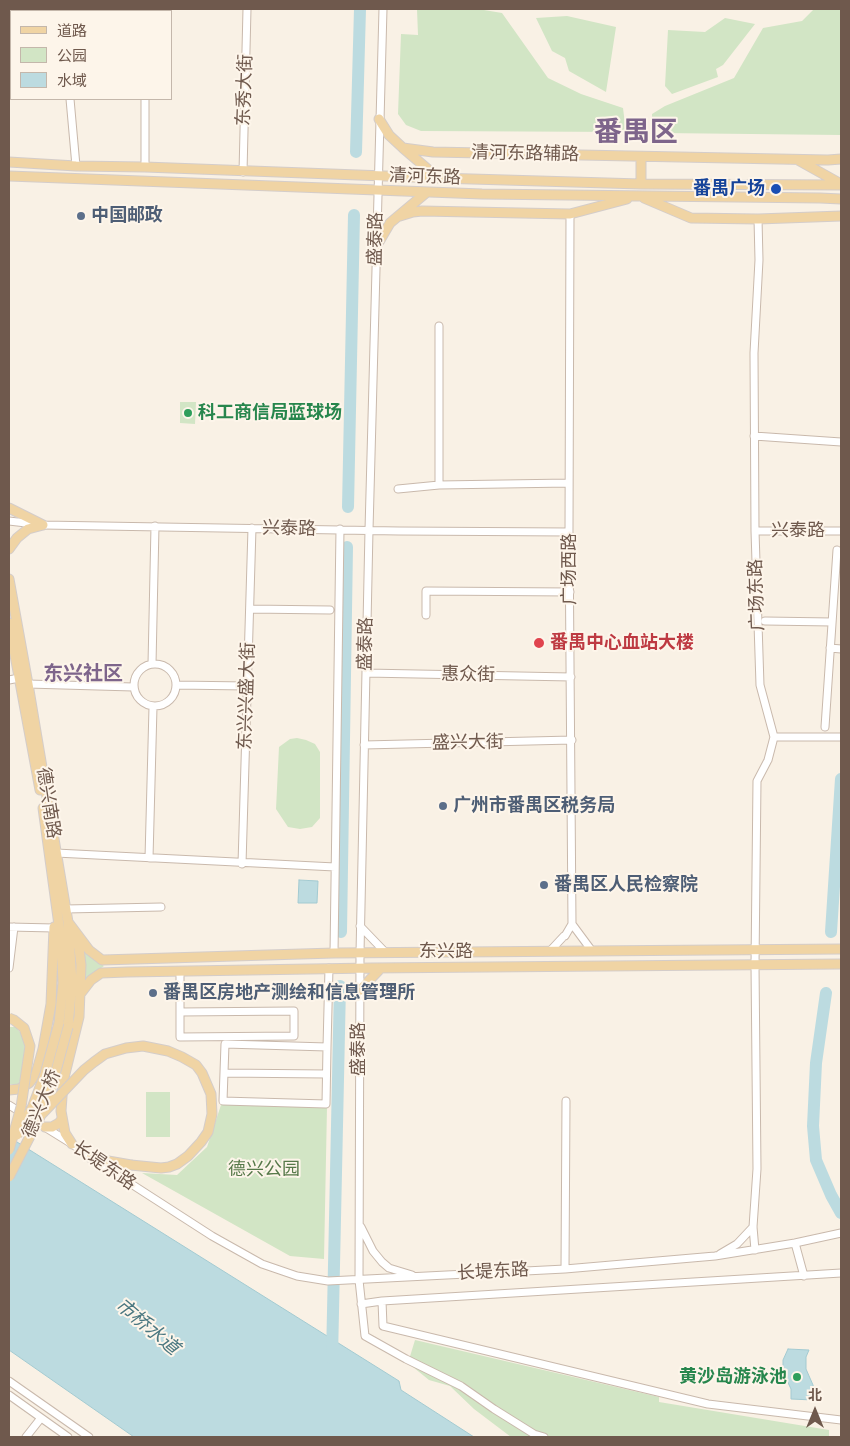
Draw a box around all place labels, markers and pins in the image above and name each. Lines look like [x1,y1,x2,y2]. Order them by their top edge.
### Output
place label: 番禺广场 [693,178,765,200]
marker: 番禺广场 [769,182,783,196]
place label: 中国邮政 [91,205,163,227]
marker: 中国邮政 [75,210,87,222]
place label: 科工商信局蓝球场 [198,402,342,424]
marker: 科工商信局蓝球场 [182,407,194,419]
place label: 番禺中心血站大楼 [550,632,694,654]
marker: 番禺中心血站大楼 [532,636,546,650]
place label: 广州市番禺区税务局 [453,795,615,817]
marker: 广州市番禺区税务局 [437,800,449,812]
place label: 番禺区人民检察院 [554,874,698,896]
marker: 番禺区人民检察院 [538,879,550,891]
place label: 番禺区房地产测绘和信息管理所 [163,982,415,1004]
marker: 番禺区房地产测绘和信息管理所 [147,987,159,999]
place label: 黄沙岛游泳池 [679,1366,787,1388]
marker: 黄沙岛游泳池 [791,1371,803,1383]

